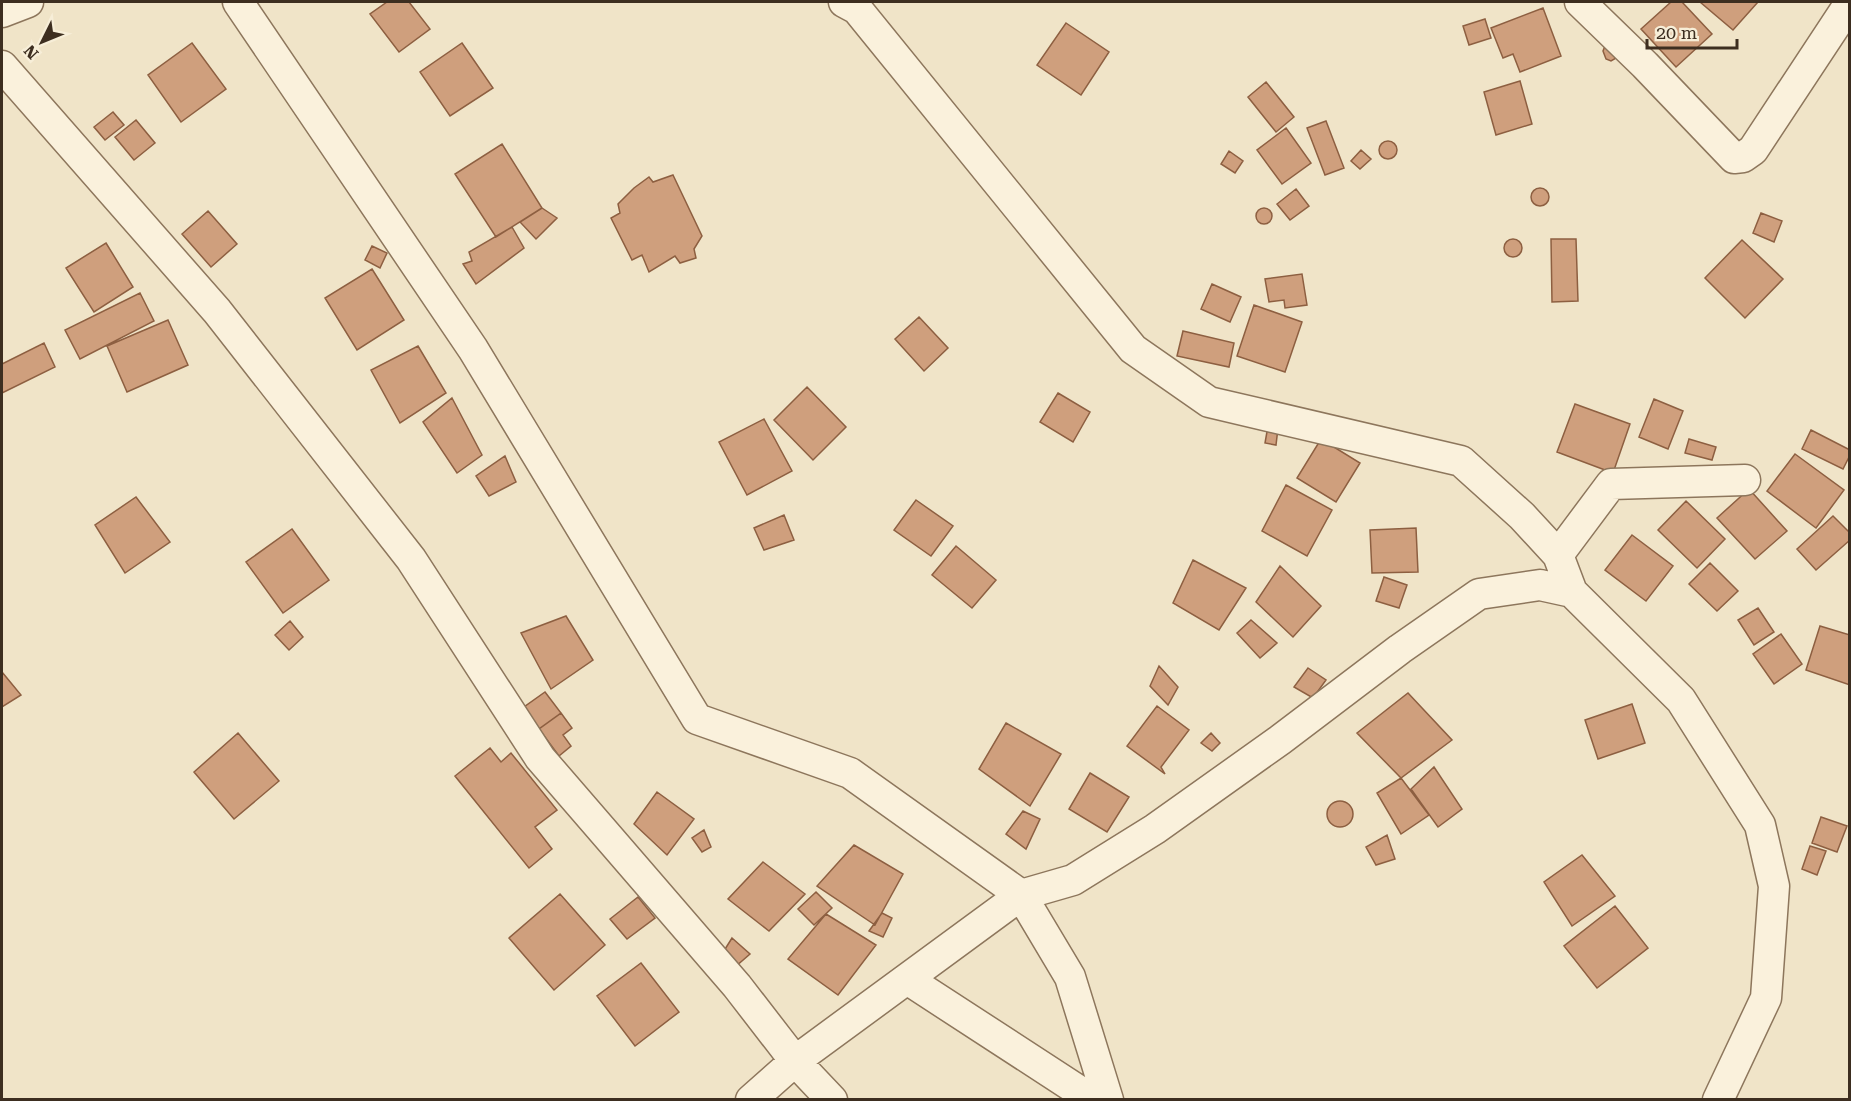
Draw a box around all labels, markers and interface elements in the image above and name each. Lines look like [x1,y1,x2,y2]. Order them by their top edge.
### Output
north arrow [12,12,72,72]
scale bar [1647,12,1737,50]
text: 20 m [1656,22,1697,43]
text: N [20,41,43,63]

